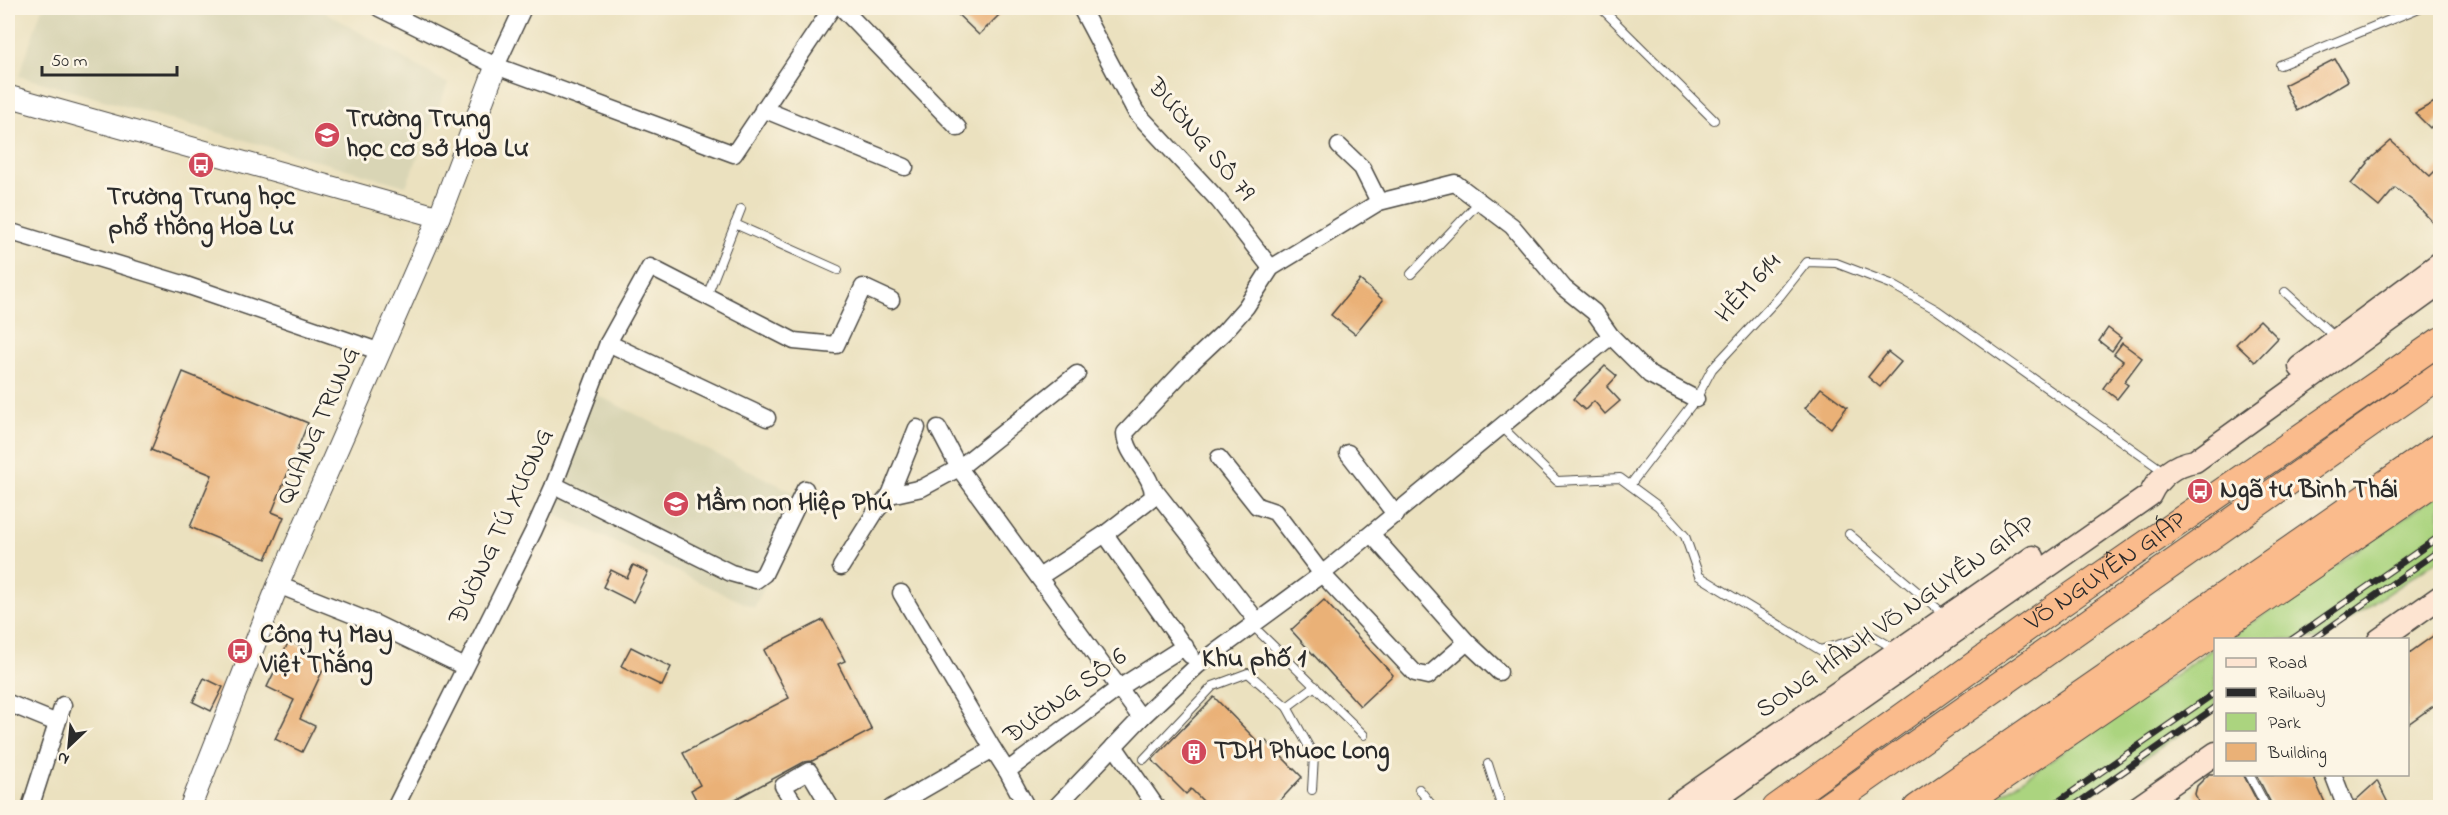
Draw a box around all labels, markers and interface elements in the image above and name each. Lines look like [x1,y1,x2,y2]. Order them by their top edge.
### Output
scale bar [42,39,177,77]
text: 50 m [51,49,88,75]
street label: ĐƯỜNG SỐ 79 [1136,69,1263,210]
place label: Trường Trung học cơ sở Hoa Lư [346,101,529,169]
school or university icon: Trường Trung học cơ sở Hoa Lư [312,120,342,150]
bus stop icon: Trường Trung học phổ thông Hoa Lư [186,150,216,180]
place label: Trường Trung học phổ thông Hoa Lư [107,179,297,248]
street label: HẺM 614 [1707,245,1791,333]
street label: QUANG TRUNG [267,341,371,511]
street label: ĐƯỜNG TÚ XƯƠNG [439,422,564,633]
place label: Ngã tư Bình Thái [2220,472,2398,511]
bus stop icon: Ngã tư Bình Thái [2185,476,2215,506]
place label: Mầm non Hiệp Phú [696,485,893,523]
school or university icon: Mầm non Hiệp Phú [661,489,691,519]
street label: VÕ NGUYÊN GIÁP [2017,502,2195,642]
street label: SONG HÀNH VÕ NGUYÊN GIÁP [1749,507,2044,729]
place label: Công ty May Việt Thắng [259,617,393,686]
bus stop icon: Công ty May Việt Thắng [225,636,255,666]
legend [2214,638,2409,776]
street label: ĐƯỜNG SỐ 6 [996,639,1136,755]
district label: Khu phố 1 [1202,640,1306,679]
text: Road [2268,651,2307,677]
text: Railway [2268,681,2325,707]
text: Park [2268,711,2301,737]
north arrow [39,716,99,776]
place label: TDH Phuoc Long [1214,733,1390,772]
building icon: TDH Phuoc Long [1179,737,1209,767]
text: Building [2267,741,2327,768]
text: N [53,744,73,771]

